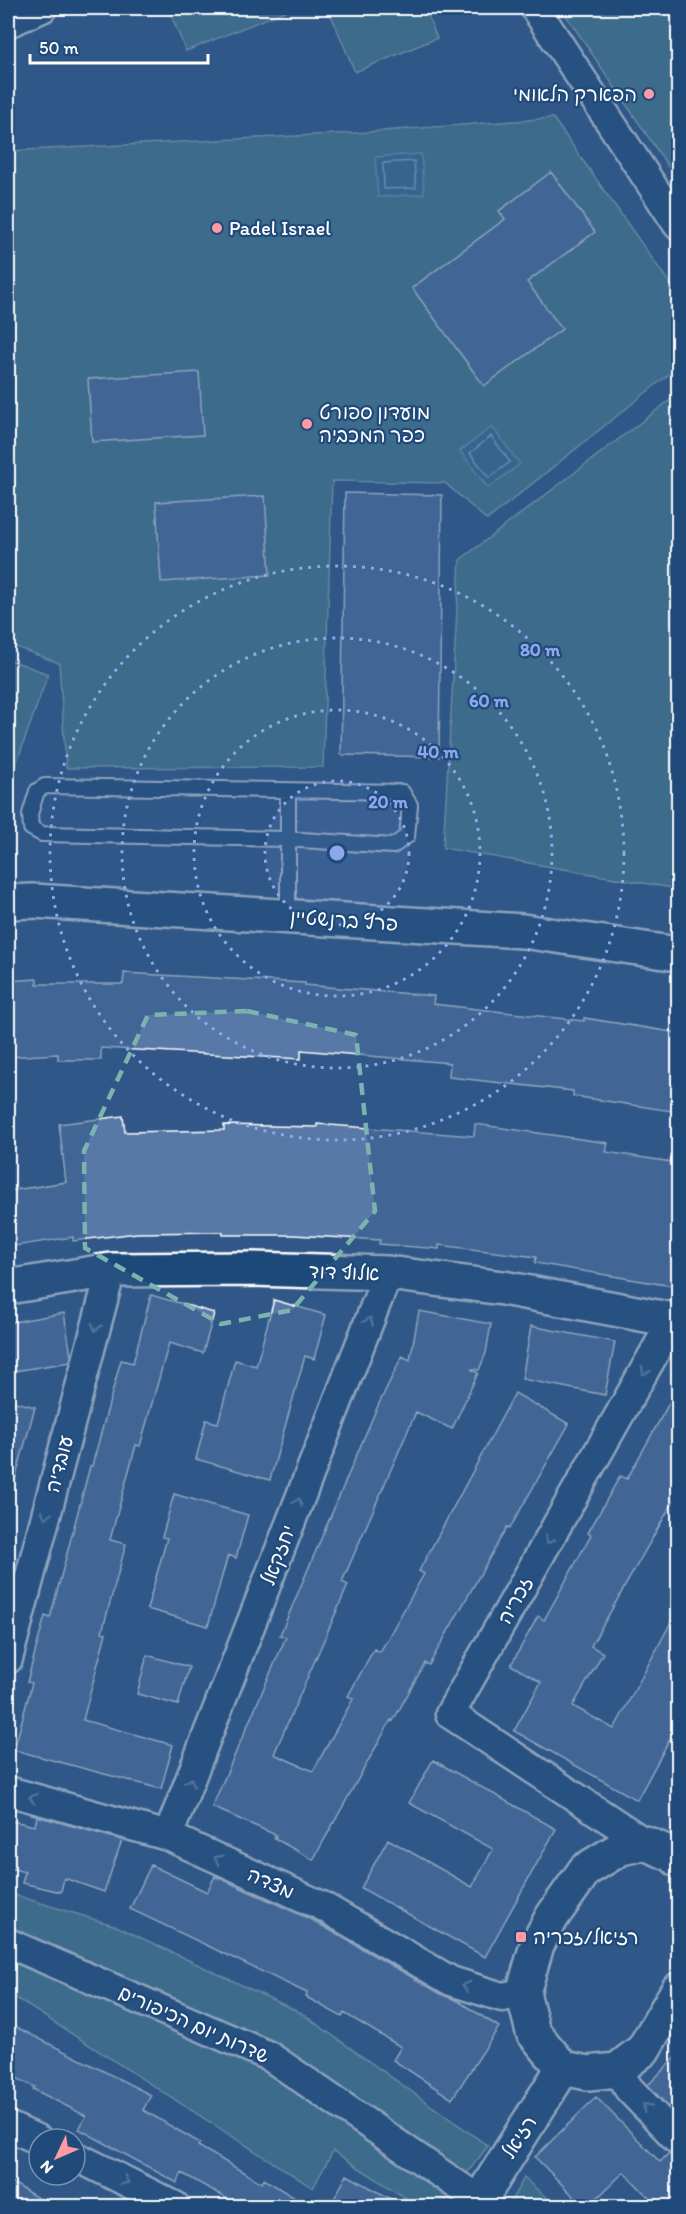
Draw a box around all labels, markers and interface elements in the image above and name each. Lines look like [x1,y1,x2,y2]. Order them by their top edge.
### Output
scale bar [30,27,208,65]
text: 50 m [39,37,79,59]
place label: הפארק הלאומי [513,82,637,106]
marker: הפארק הלאומי [642,87,656,101]
place label: Padel Israel [229,216,331,240]
marker: Padel Israel [210,221,224,235]
place label: מועדון ספורט כפר המכביה [319,400,430,447]
marker: מועדון ספורט כפר המכביה [300,417,314,431]
text: 80 m [520,639,561,661]
text: 60 m [469,690,510,712]
text: 40 m [417,741,459,763]
text: 20 m [368,791,409,813]
centre of rings [327,843,347,863]
street label: פרץ ברנשטיין [289,904,399,936]
street label: אלוף דוד [308,1259,380,1285]
one-way arrow [362,1316,374,1327]
one-way arrow [91,1321,103,1332]
one-way arrow [640,1364,652,1375]
street label: עובדיה [40,1433,78,1495]
one-way arrow [291,1497,304,1508]
one-way arrow [40,1510,53,1520]
street label: יחזקאל [256,1521,300,1589]
one-way arrow [544,1534,556,1544]
street label: זכריה [492,1572,538,1628]
one-way arrow [182,1777,195,1788]
one-way arrow [29,1793,39,1805]
one-way arrow [214,1854,225,1866]
street label: מצדה [244,1862,298,1904]
place label: רזיאל/זכריה [533,1925,639,1949]
marker: רזיאל/זכריה [514,1930,528,1944]
street label: שדרות יום הכיפורים [115,1980,273,2068]
one-way arrow [461,1981,472,1993]
one-way arrow [642,2103,653,2114]
street label: רזיאל [496,2111,542,2163]
north arrow [27,2127,87,2187]
text: N [36,2157,57,2178]
one-way arrow [119,2174,129,2185]

